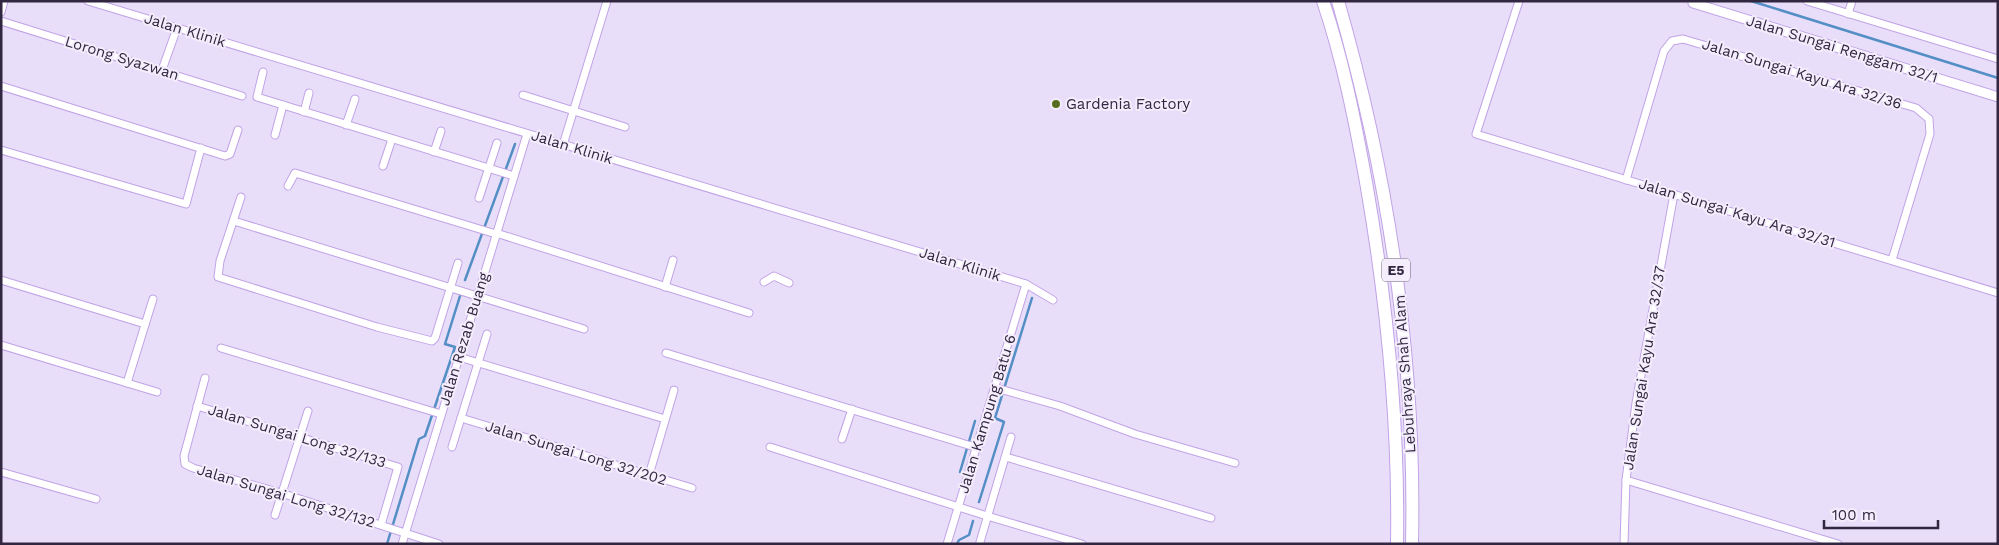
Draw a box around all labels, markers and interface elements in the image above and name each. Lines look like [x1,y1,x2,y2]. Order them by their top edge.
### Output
street label: Jalan Klinik [142,9,228,51]
street label: Jalan Sungai Renggam 32/1 [1744,11,1940,87]
street label: Lorong Syazwan [63,32,181,84]
street label: Jalan Sungai Kayu Ara 32/36 [1700,35,1904,113]
place label: Gardenia Factory [1066,95,1191,113]
marker: Gardenia Factory [1050,98,1062,110]
street label: Jalan Klinik [529,126,615,168]
street label: Jalan Sungai Kayu Ara 32/31 [1636,174,1838,252]
street label: Jalan Klinik [917,243,1003,285]
road number: E5 [1382,258,1410,282]
street label: Jalan Sungai Kayu Ara 32/37 [1619,265,1669,471]
street label: Jalan Rezab Buang [435,270,493,408]
street label: Lebuhraya Shah Alam [1390,294,1420,454]
street label: Jalan Kampung Batu 6 [954,332,1020,496]
street label: Jalan Sungai Long 32/133 [206,400,388,472]
street label: Jalan Sungai Long 32/202 [483,417,669,489]
street label: Jalan Sungai Long 32/132 [195,460,377,532]
scale bar [1824,498,1938,530]
text: 100 m [1832,506,1876,524]

